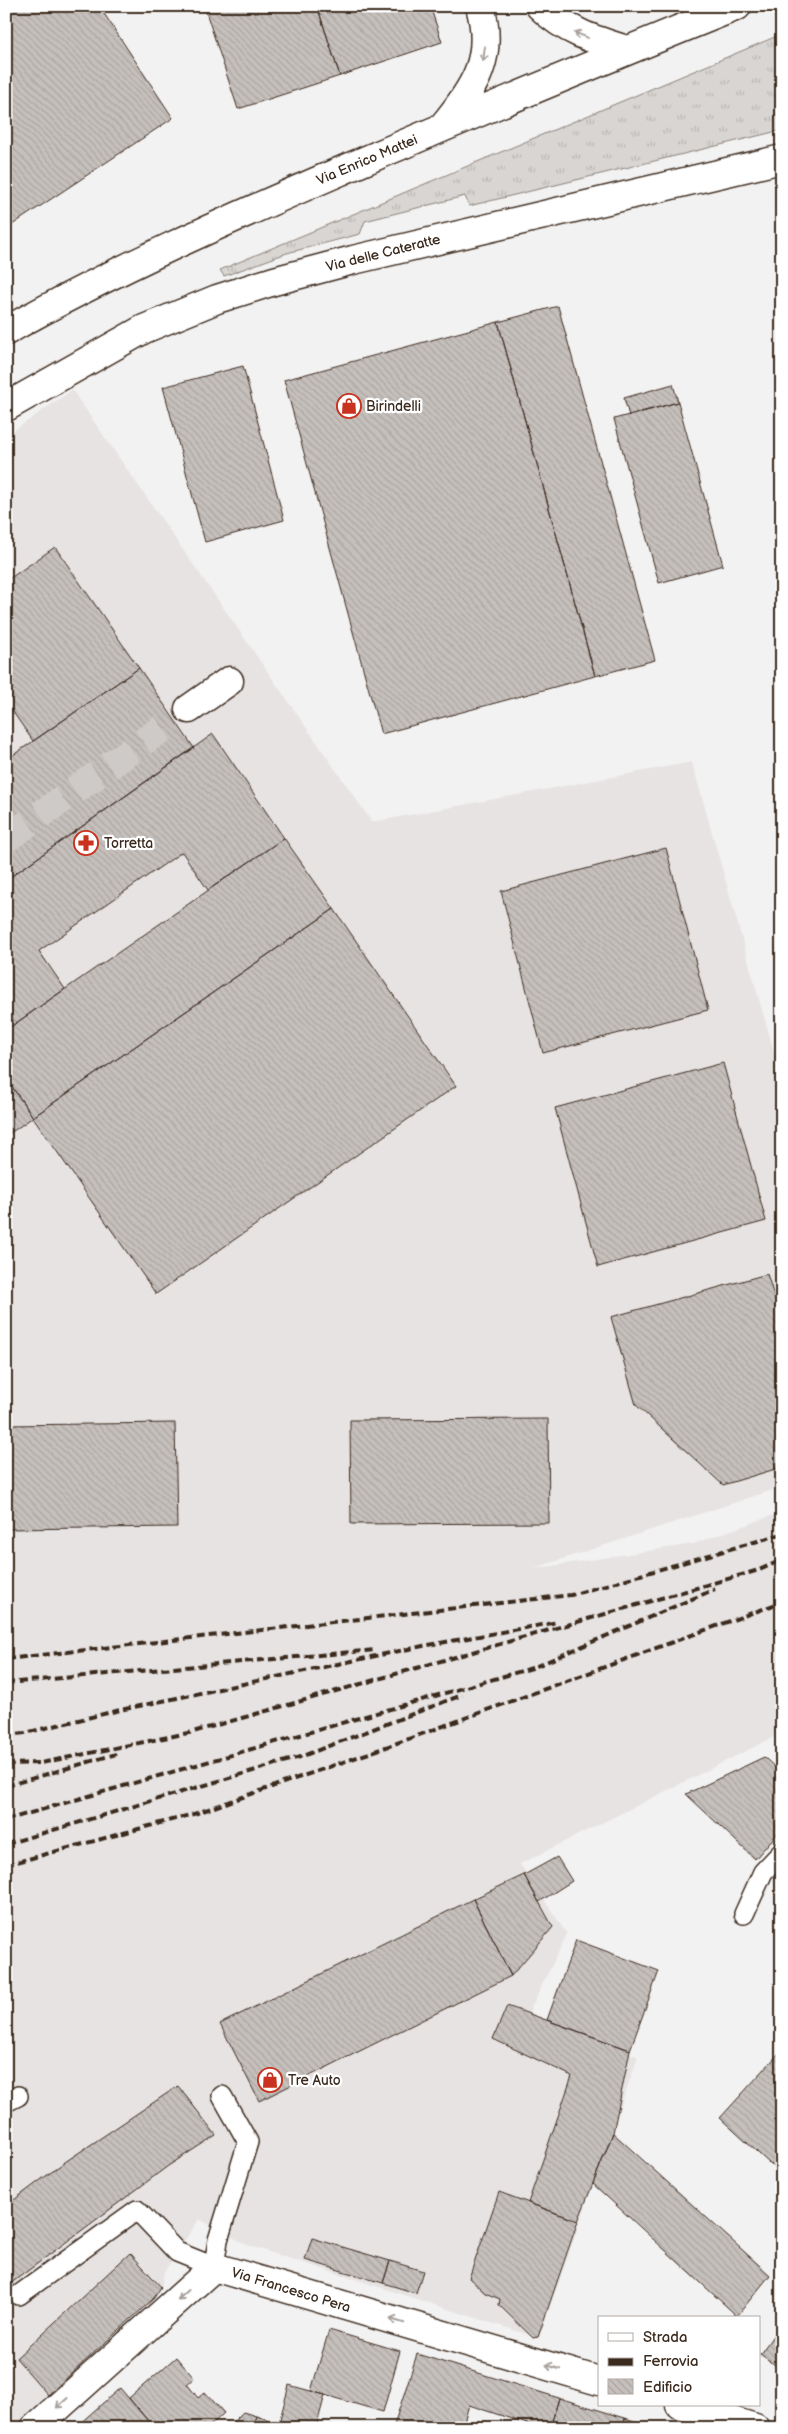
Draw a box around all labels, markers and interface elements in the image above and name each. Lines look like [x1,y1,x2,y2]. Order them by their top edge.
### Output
one-way arrow [574,29,589,39]
one-way arrow [479,46,489,62]
street label: Via Enrico Mattei [314,131,420,189]
street label: Via delle Cateratte [324,231,442,275]
shop icon: Birindelli [336,393,362,419]
place label: Birindelli [366,398,421,415]
pharmacy icon: Torretta [73,830,99,856]
place label: Torretta [104,835,153,852]
shop icon: Tre Auto [257,2067,283,2093]
place label: Tre Auto [288,2072,341,2089]
street label: Via Francesco Pera [229,2264,353,2316]
one-way arrow [176,2289,189,2301]
one-way arrow [389,2316,405,2326]
legend [598,2316,760,2406]
text: Strada [643,2328,687,2347]
text: Ferrovia [643,2352,699,2371]
one-way arrow [545,2362,561,2372]
text: Edificio [643,2378,692,2397]
one-way arrow [55,2398,68,2409]

